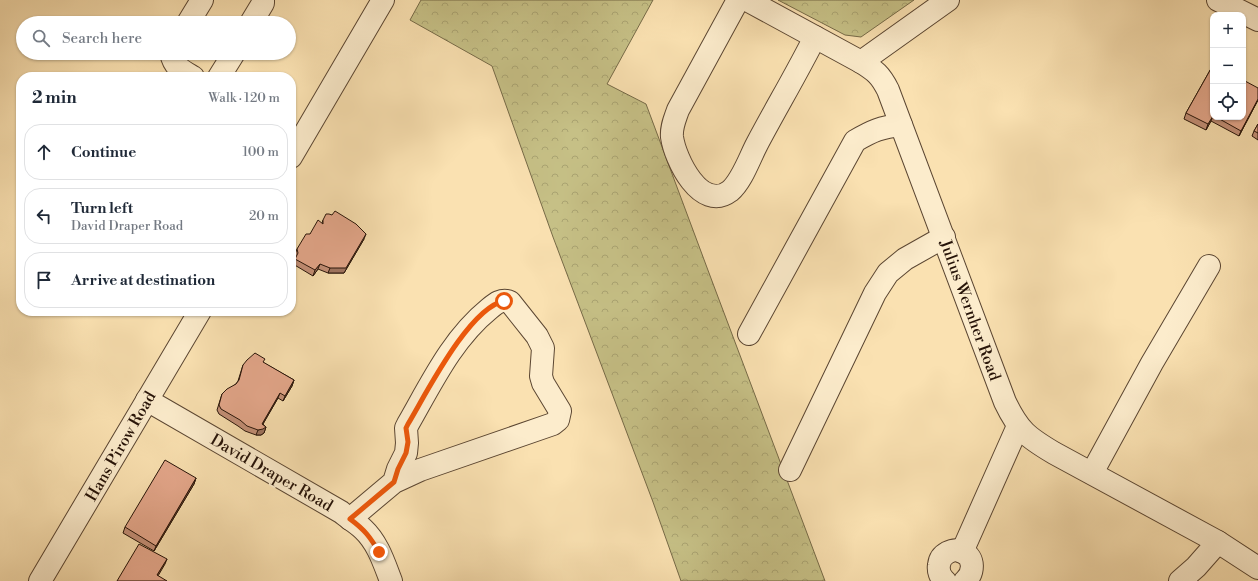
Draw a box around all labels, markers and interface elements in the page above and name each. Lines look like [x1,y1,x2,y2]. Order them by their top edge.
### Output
map controls [1210,12,1246,120]
button: + [1210,12,1246,48]
search box [16,16,296,60]
icon: search [30,27,52,49]
text: Search here [62,29,142,48]
button: − [1210,48,1246,84]
button: locate [1210,84,1246,120]
text: 2 min [32,87,77,109]
text: Walk · 120 m [208,90,280,106]
icon: ahead [33,141,55,163]
text: Continue [71,143,136,162]
text: 100 m [243,144,279,160]
text: Turn left [71,199,133,218]
icon: left [33,205,55,227]
text: 20 m [249,208,279,224]
text: David Draper Road [71,218,183,234]
street label: Julius Wernher Road [935,236,1005,384]
icon: arrive [33,269,55,291]
text: Arrive at destination [71,271,215,290]
route start [495,292,513,310]
street label: Hans Pirow Road [81,388,160,505]
street label: David Draper Road [207,430,336,516]
route end [370,543,388,561]

